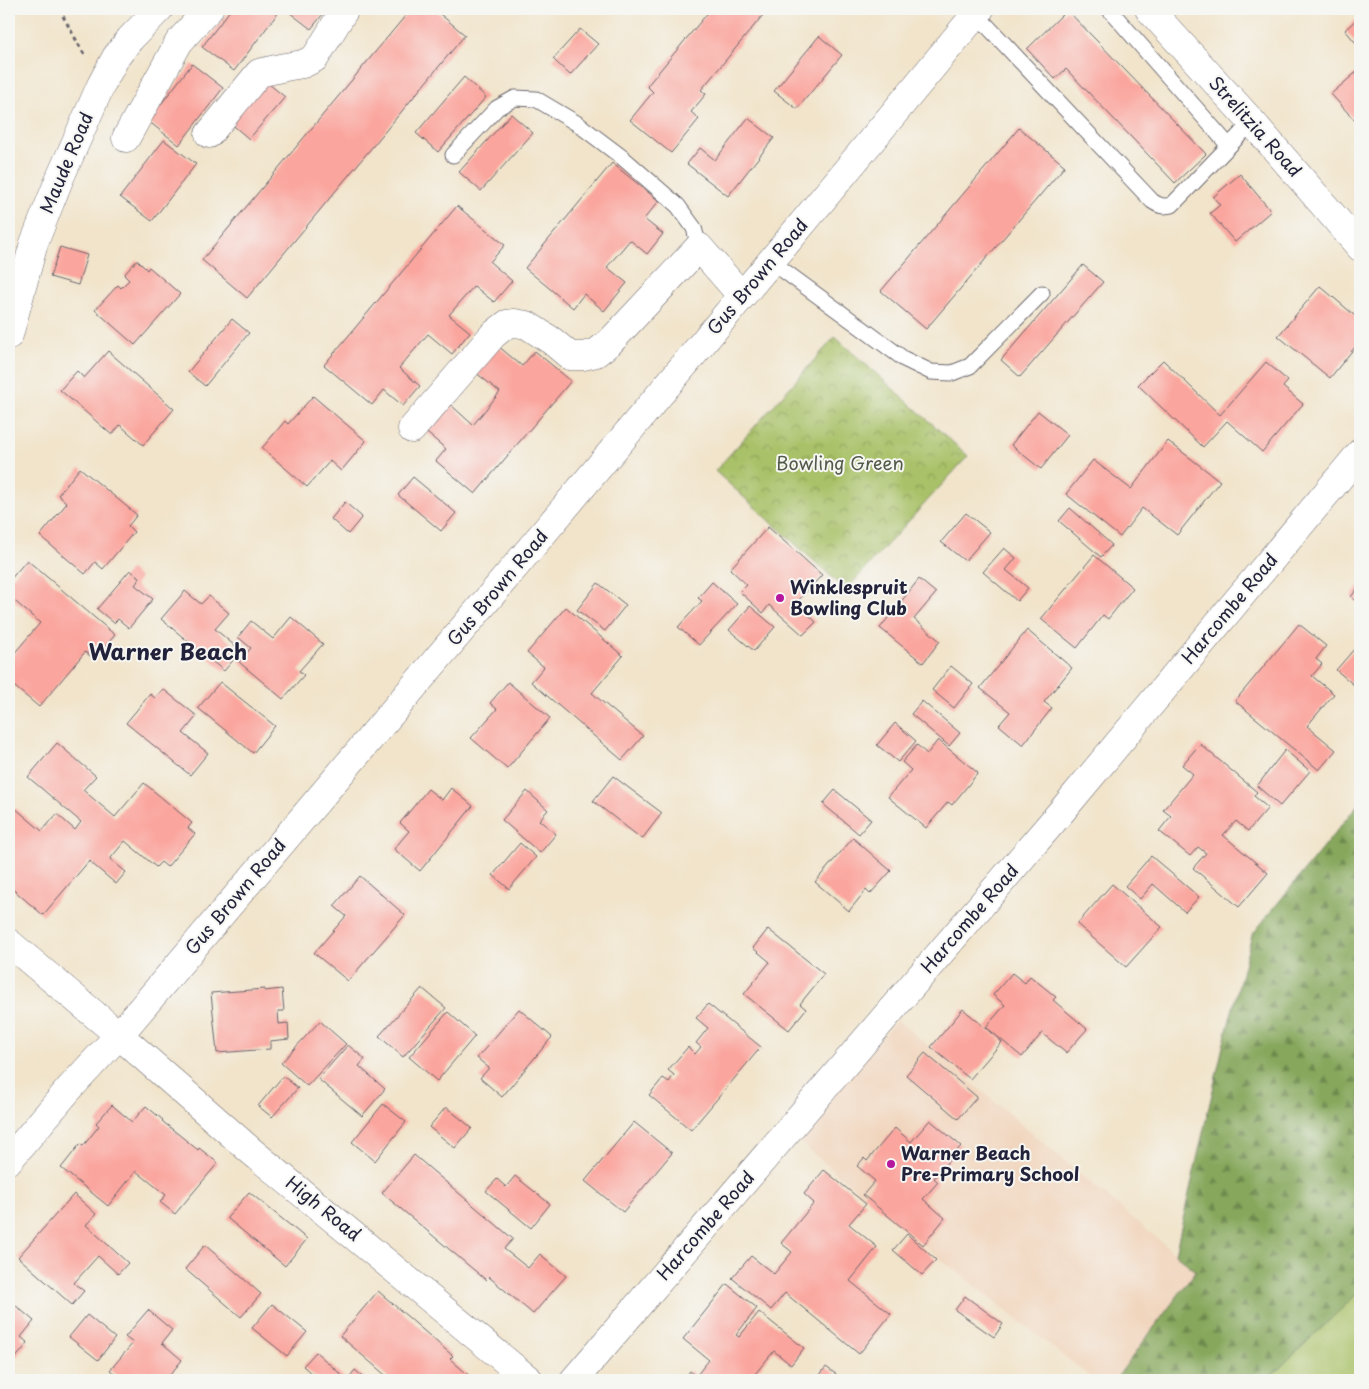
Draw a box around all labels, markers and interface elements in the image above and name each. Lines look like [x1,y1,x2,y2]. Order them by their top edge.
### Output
street label: Strelitzia Road [1203,70,1309,182]
street label: Maude Road [32,108,99,217]
street label: Gus Brown Road [700,212,814,340]
park label: Bowling Green [776,449,904,476]
street label: Gus Brown Road [440,523,554,651]
street label: Harcombe Road [1174,547,1283,669]
place label: Winklespruit Bowling Club [790,573,908,621]
marker: Winklespruit Bowling Club [774,592,786,604]
district label: Warner Beach [89,634,247,667]
street label: Gus Brown Road [178,832,292,960]
street label: Harcombe Road [914,857,1024,979]
place label: Warner Beach Pre-Primary School [901,1139,1079,1187]
marker: Warner Beach Pre-Primary School [885,1158,897,1170]
street label: Harcombe Road [650,1164,760,1286]
street label: High Road [280,1169,368,1247]

